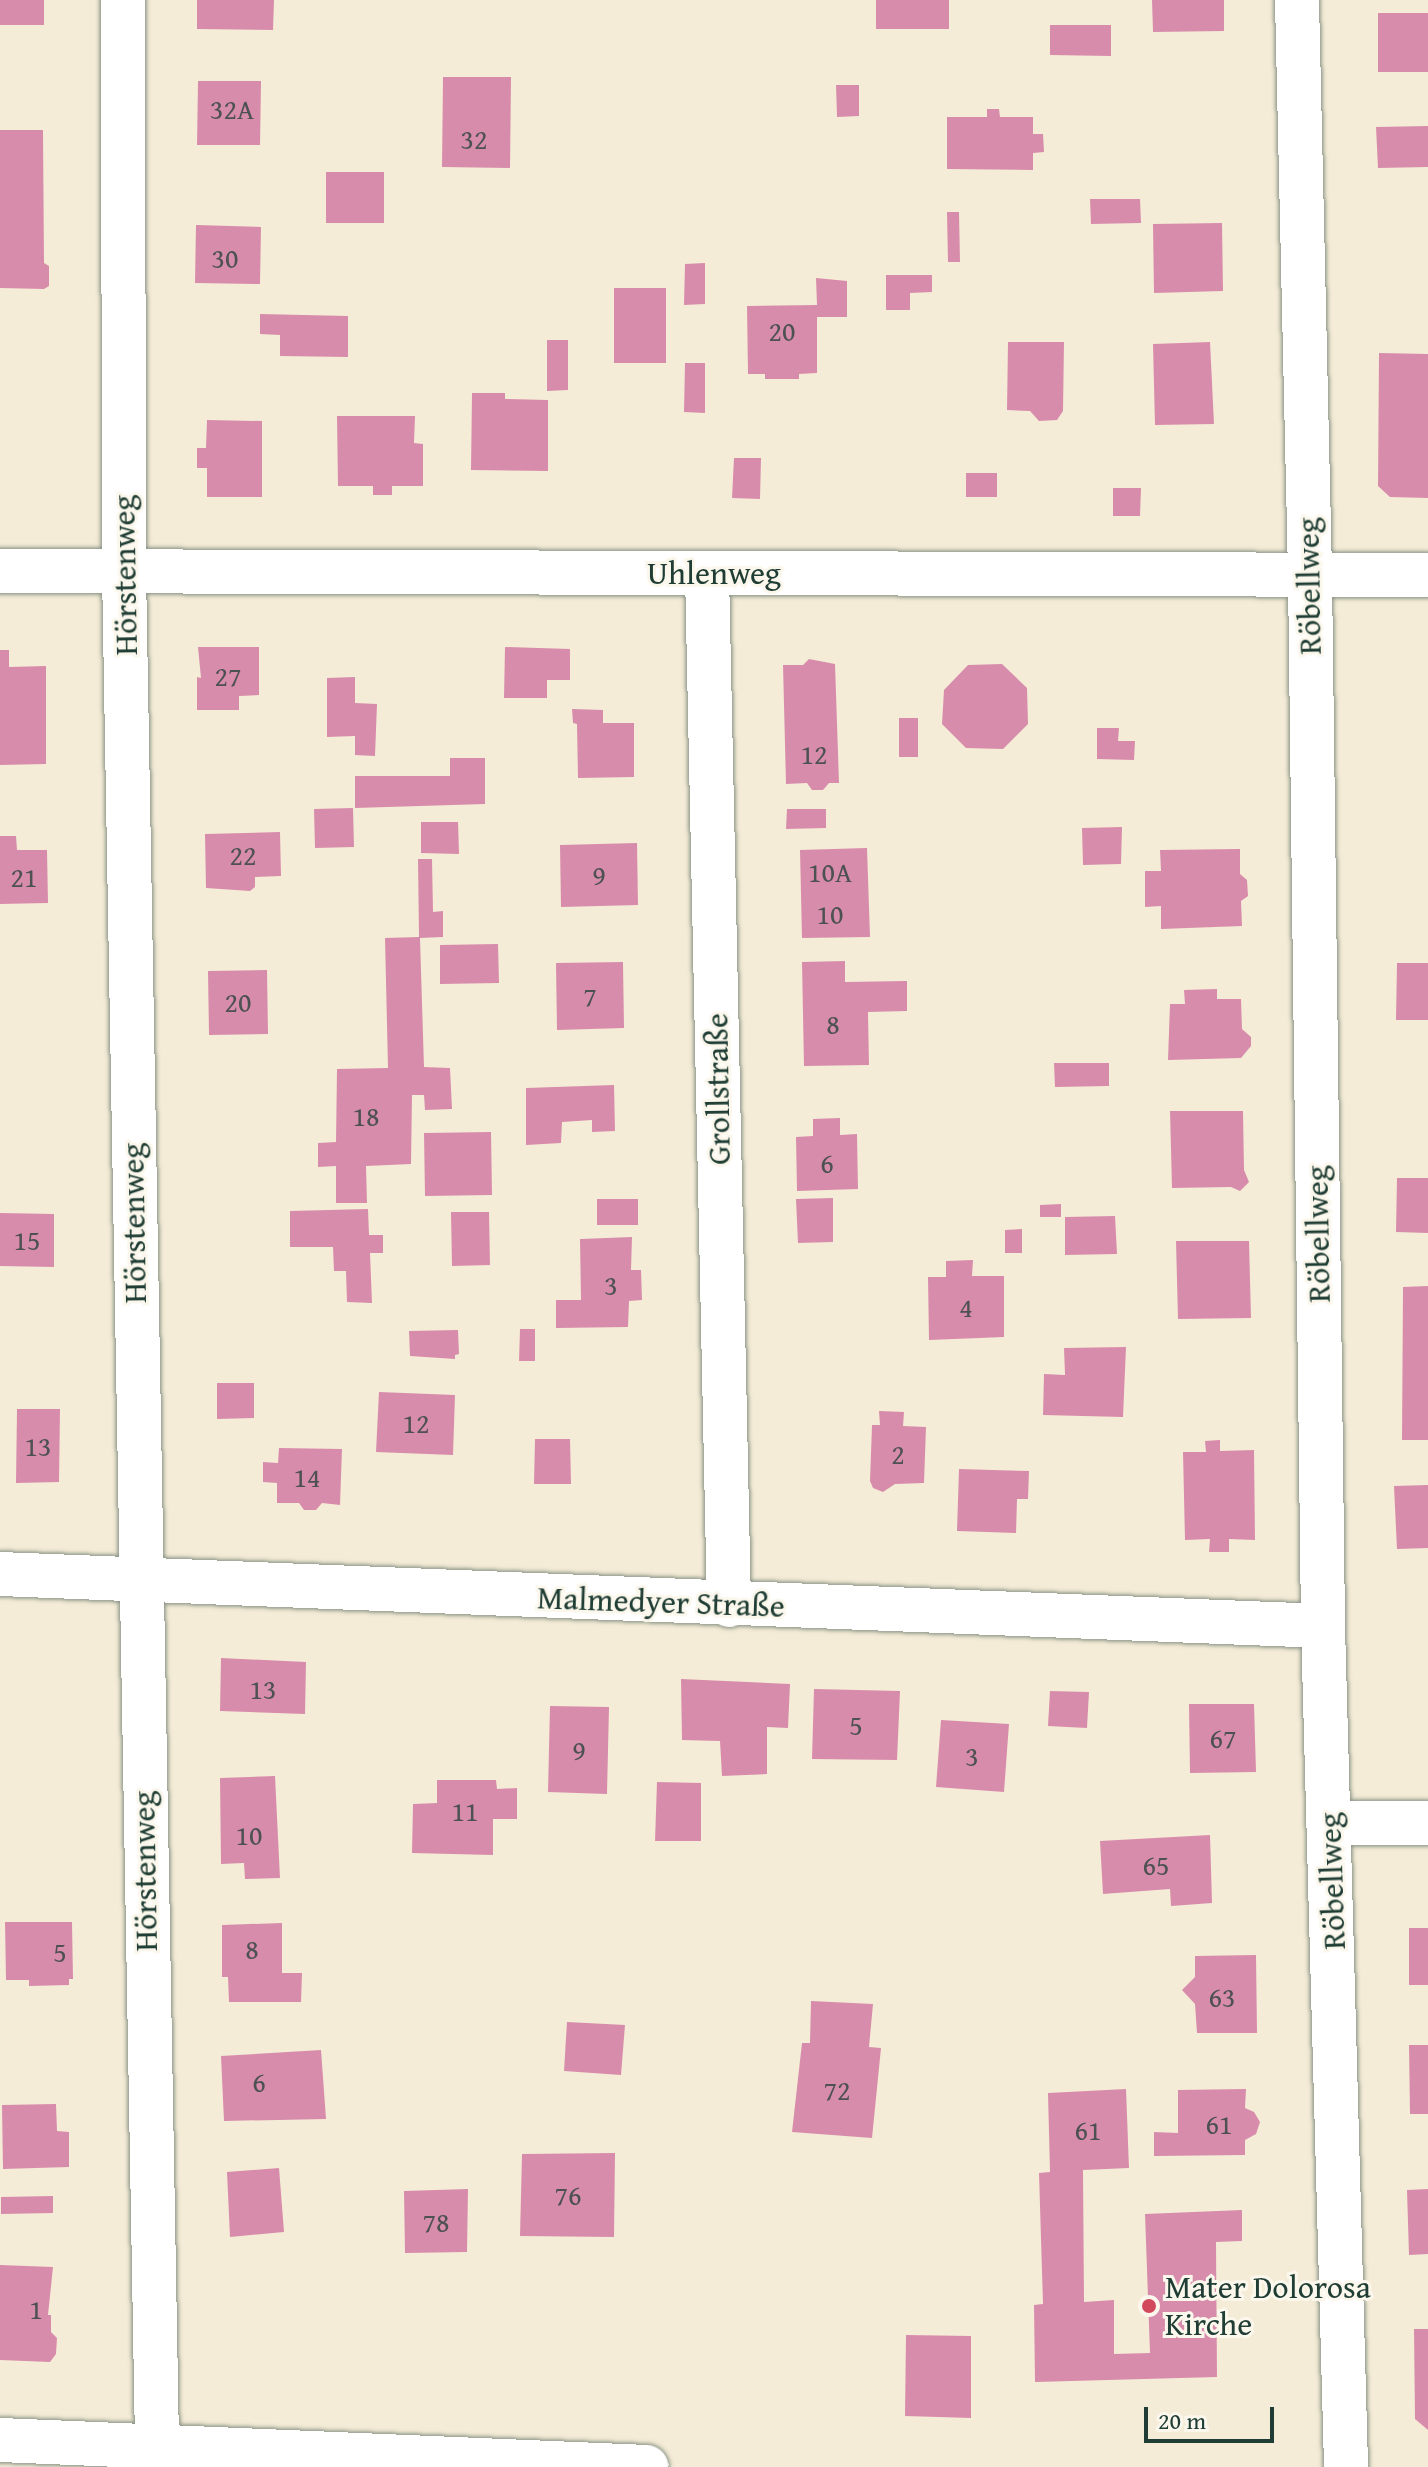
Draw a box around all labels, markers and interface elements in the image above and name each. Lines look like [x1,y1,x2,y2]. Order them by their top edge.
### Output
house number: 32A [210,92,254,126]
house number: 32 [461,122,487,156]
house number: 30 [212,241,238,275]
house number: 20 [769,314,795,348]
street label: Hörstenweg [104,494,146,656]
street label: Röbellweg [1289,517,1329,655]
street label: Uhlenweg [647,554,781,592]
house number: 27 [215,659,241,693]
house number: 12 [801,737,827,771]
house number: 22 [230,838,256,872]
house number: 10A [808,855,852,889]
house number: 9 [592,858,606,892]
house number: 21 [11,860,37,894]
house number: 10 [817,897,843,931]
house number: 7 [583,979,597,1013]
house number: 20 [225,985,251,1019]
house number: 8 [826,1007,840,1041]
street label: Grollstraße [697,1013,739,1165]
house number: 18 [353,1099,379,1133]
street label: Hörstenweg [113,1142,155,1304]
house number: 6 [820,1146,834,1180]
street label: Röbellweg [1298,1165,1338,1303]
house number: 15 [14,1223,40,1257]
house number: 3 [604,1268,618,1302]
house number: 4 [959,1290,973,1324]
house number: 12 [403,1406,429,1440]
house number: 13 [25,1429,51,1463]
house number: 2 [891,1437,905,1471]
house number: 14 [294,1460,320,1494]
street label: Malmedyer Straße [536,1578,786,1626]
house number: 13 [250,1672,276,1706]
house number: 5 [849,1708,863,1742]
house number: 67 [1210,1721,1236,1755]
house number: 9 [572,1733,586,1767]
house number: 3 [965,1739,979,1773]
street label: Hörstenweg [124,1790,166,1952]
house number: 11 [452,1794,478,1828]
street label: Röbellweg [1310,1812,1354,1950]
house number: 10 [236,1818,262,1852]
house number: 65 [1143,1848,1169,1882]
house number: 8 [245,1932,259,1966]
house number: 5 [53,1935,67,1969]
house number: 63 [1209,1980,1235,2014]
house number: 6 [252,2065,266,2099]
house number: 72 [824,2073,850,2107]
house number: 61 [1206,2107,1232,2141]
house number: 61 [1075,2113,1101,2147]
house number: 76 [555,2178,581,2212]
house number: 78 [423,2205,449,2239]
place label: Mater Dolorosa Kirche [1165,2269,1371,2344]
house number: 1 [29,2292,43,2326]
marker: Mater Dolorosa Kirche [1140,2297,1158,2315]
scale bar [1148,2391,1278,2441]
text: 20 m [1158,2403,1206,2438]

